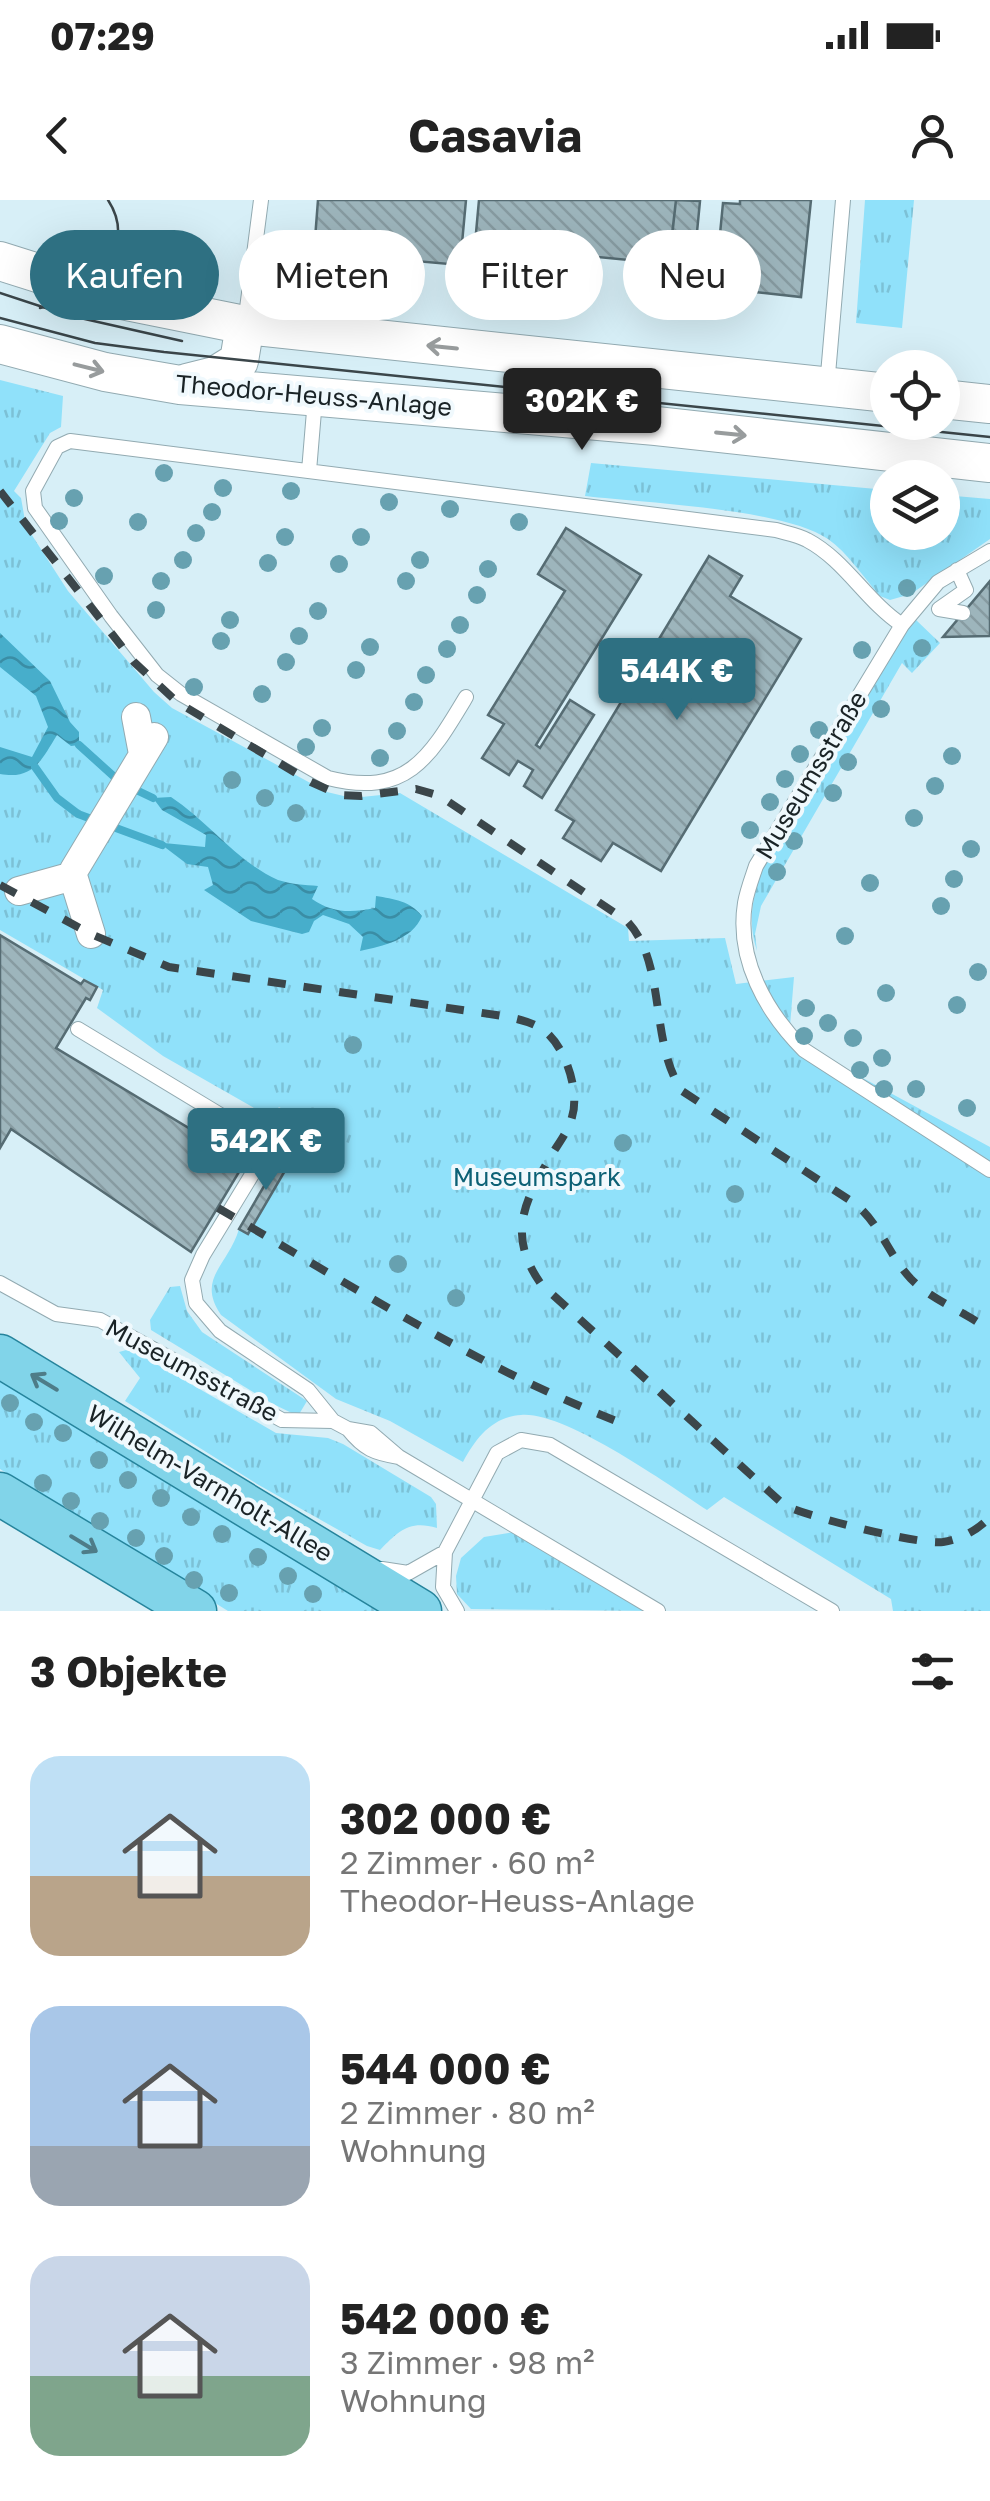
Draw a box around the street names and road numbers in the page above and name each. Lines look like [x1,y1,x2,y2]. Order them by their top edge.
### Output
street label: Theodor-Heuss-Anlage [175,367,453,422]
street label: Museumsstraße [748,685,873,864]
street label: Museumsstraße [101,1311,284,1428]
street label: Wilhelm-Varnholt-Allee [82,1397,338,1568]

